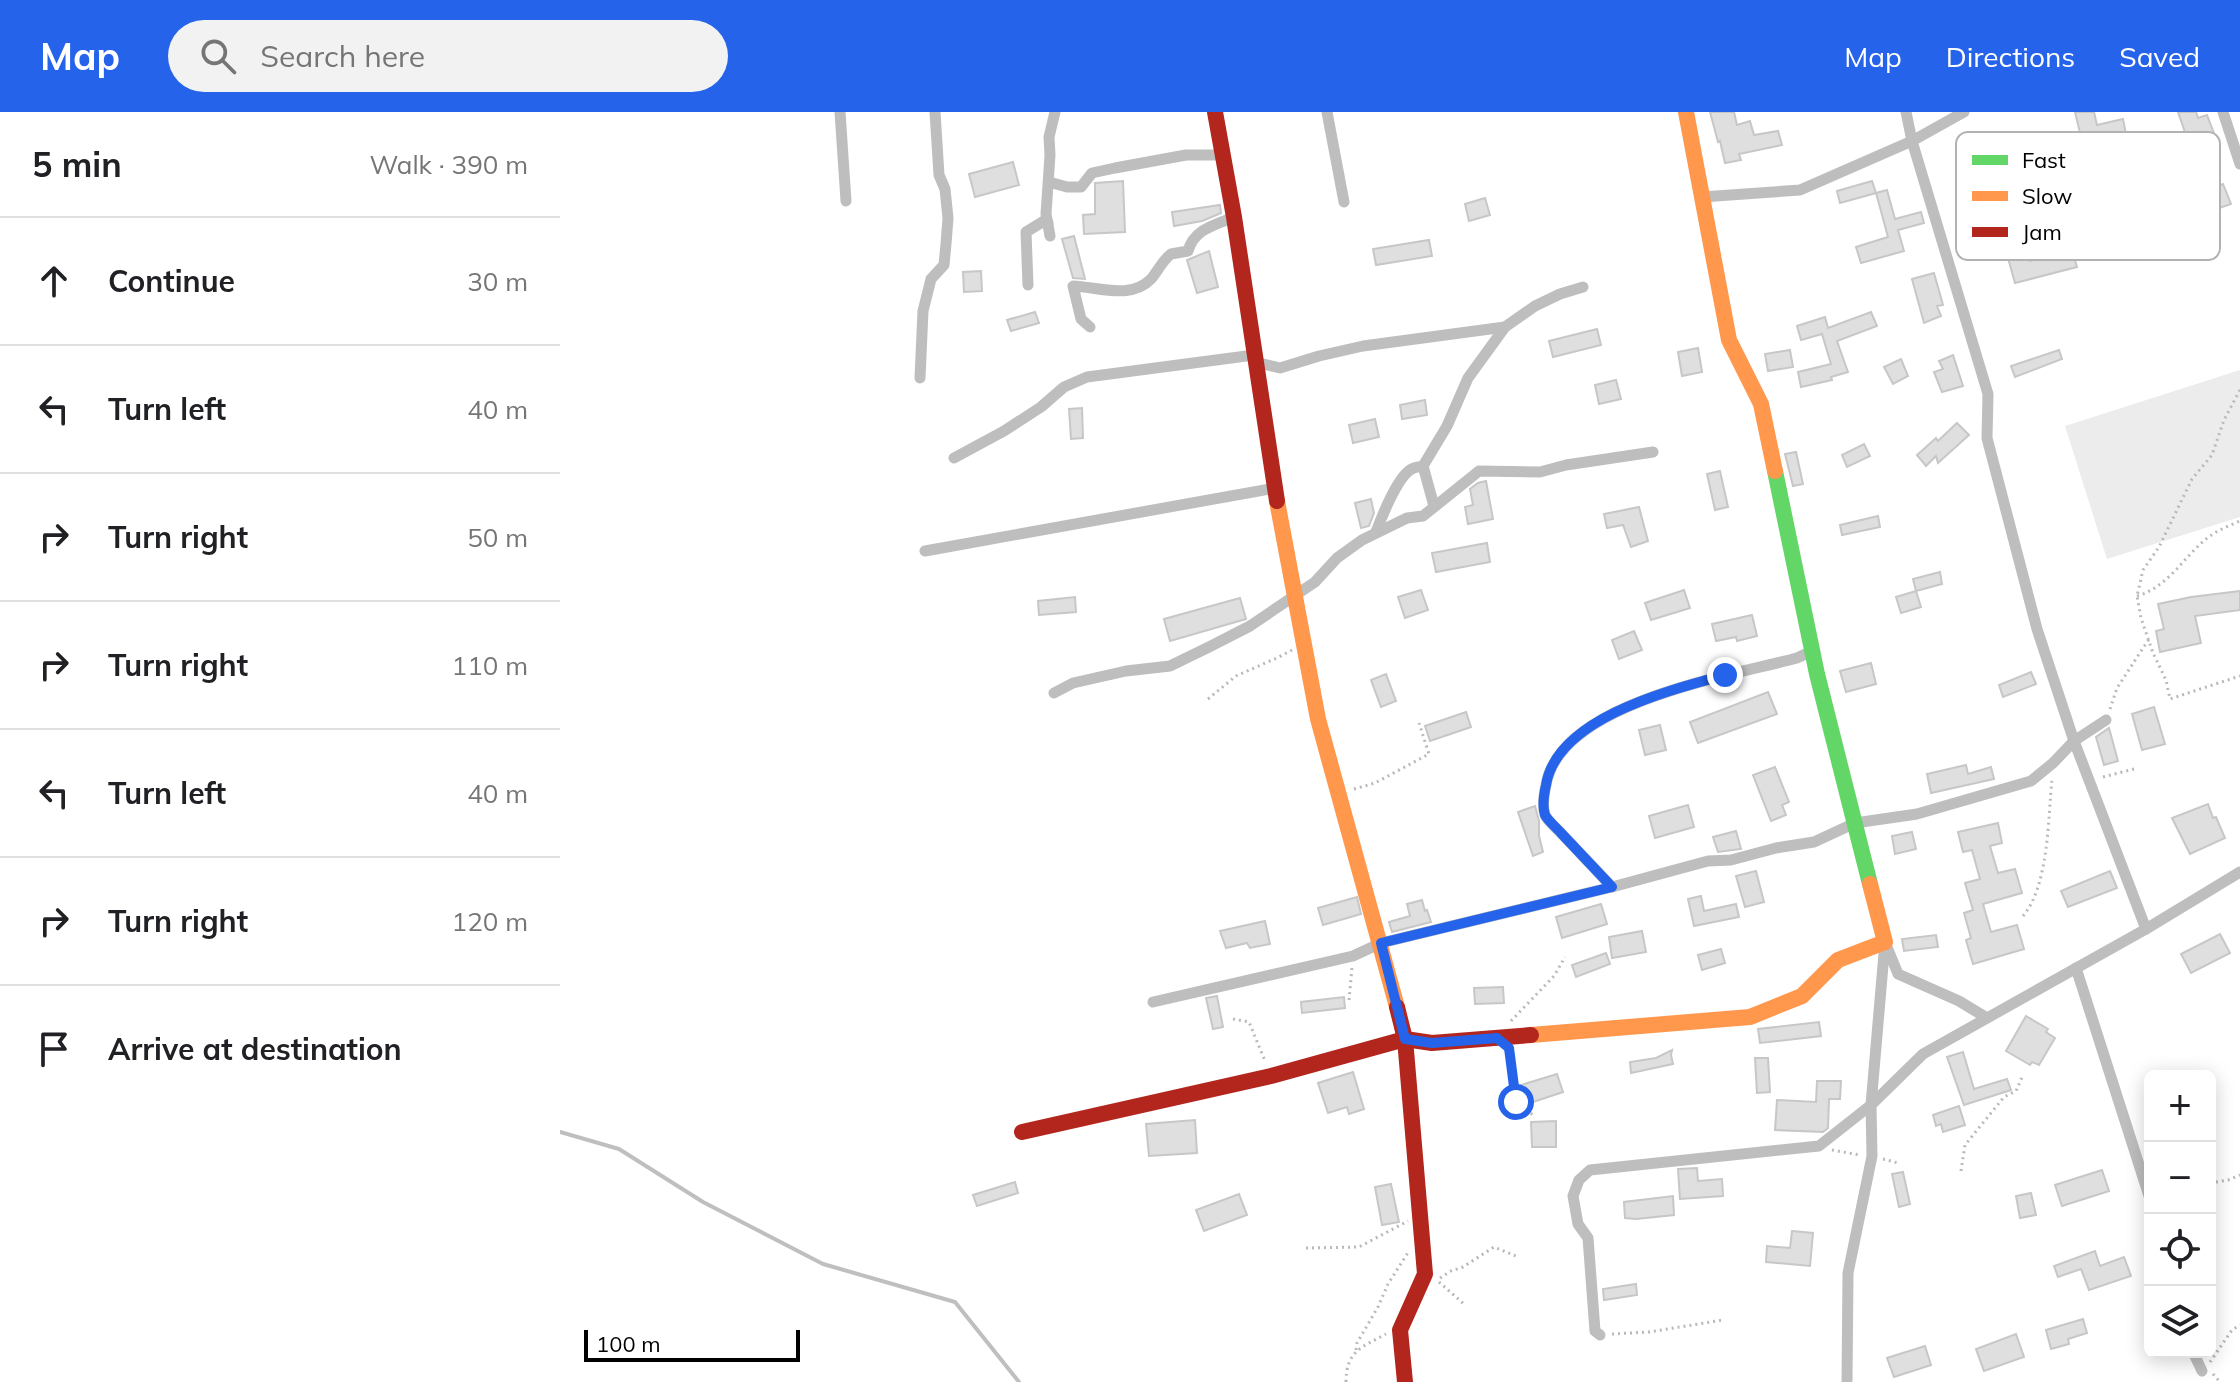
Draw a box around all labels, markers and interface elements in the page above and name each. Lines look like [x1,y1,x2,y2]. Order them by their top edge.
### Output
search box [168,20,728,92]
text: Map [40,32,120,80]
icon: search [196,34,240,78]
text: Search here [260,37,425,75]
text: Map [1844,39,1902,74]
text: Directions [1946,39,2075,74]
text: Saved [2119,39,2200,74]
legend [1956,132,2220,260]
text: 5 min [32,143,122,186]
text: Fast [2022,146,2066,174]
text: Walk · 390 m [369,148,528,181]
text: Slow [2022,182,2072,210]
text: Jam [2022,218,2062,246]
icon: ahead [32,259,76,303]
text: Continue [108,262,235,300]
text: 30 m [467,265,528,298]
icon: left [32,387,76,431]
text: Turn left [108,390,226,428]
text: 40 m [467,393,528,426]
icon: right [32,515,76,559]
text: Turn right [108,518,248,556]
text: 50 m [467,521,528,554]
icon: right [32,643,76,687]
text: Turn right [108,646,248,684]
text: 110 m [452,649,528,682]
route end [1707,657,1743,693]
icon: left [32,771,76,815]
text: Turn left [108,774,226,812]
text: 40 m [467,777,528,810]
icon: right [32,899,76,943]
text: Turn right [108,902,248,940]
text: 120 m [452,905,528,938]
icon: arrive [32,1027,76,1071]
text: Arrive at destination [108,1030,402,1068]
map controls [2144,1070,2216,1358]
button: + [2144,1070,2216,1142]
route start [1498,1084,1534,1120]
button: − [2144,1142,2216,1214]
button: locate [2144,1214,2216,1286]
button: layers [2144,1286,2216,1358]
scale bar [584,1326,800,1362]
text: 100 m [596,1330,661,1358]

